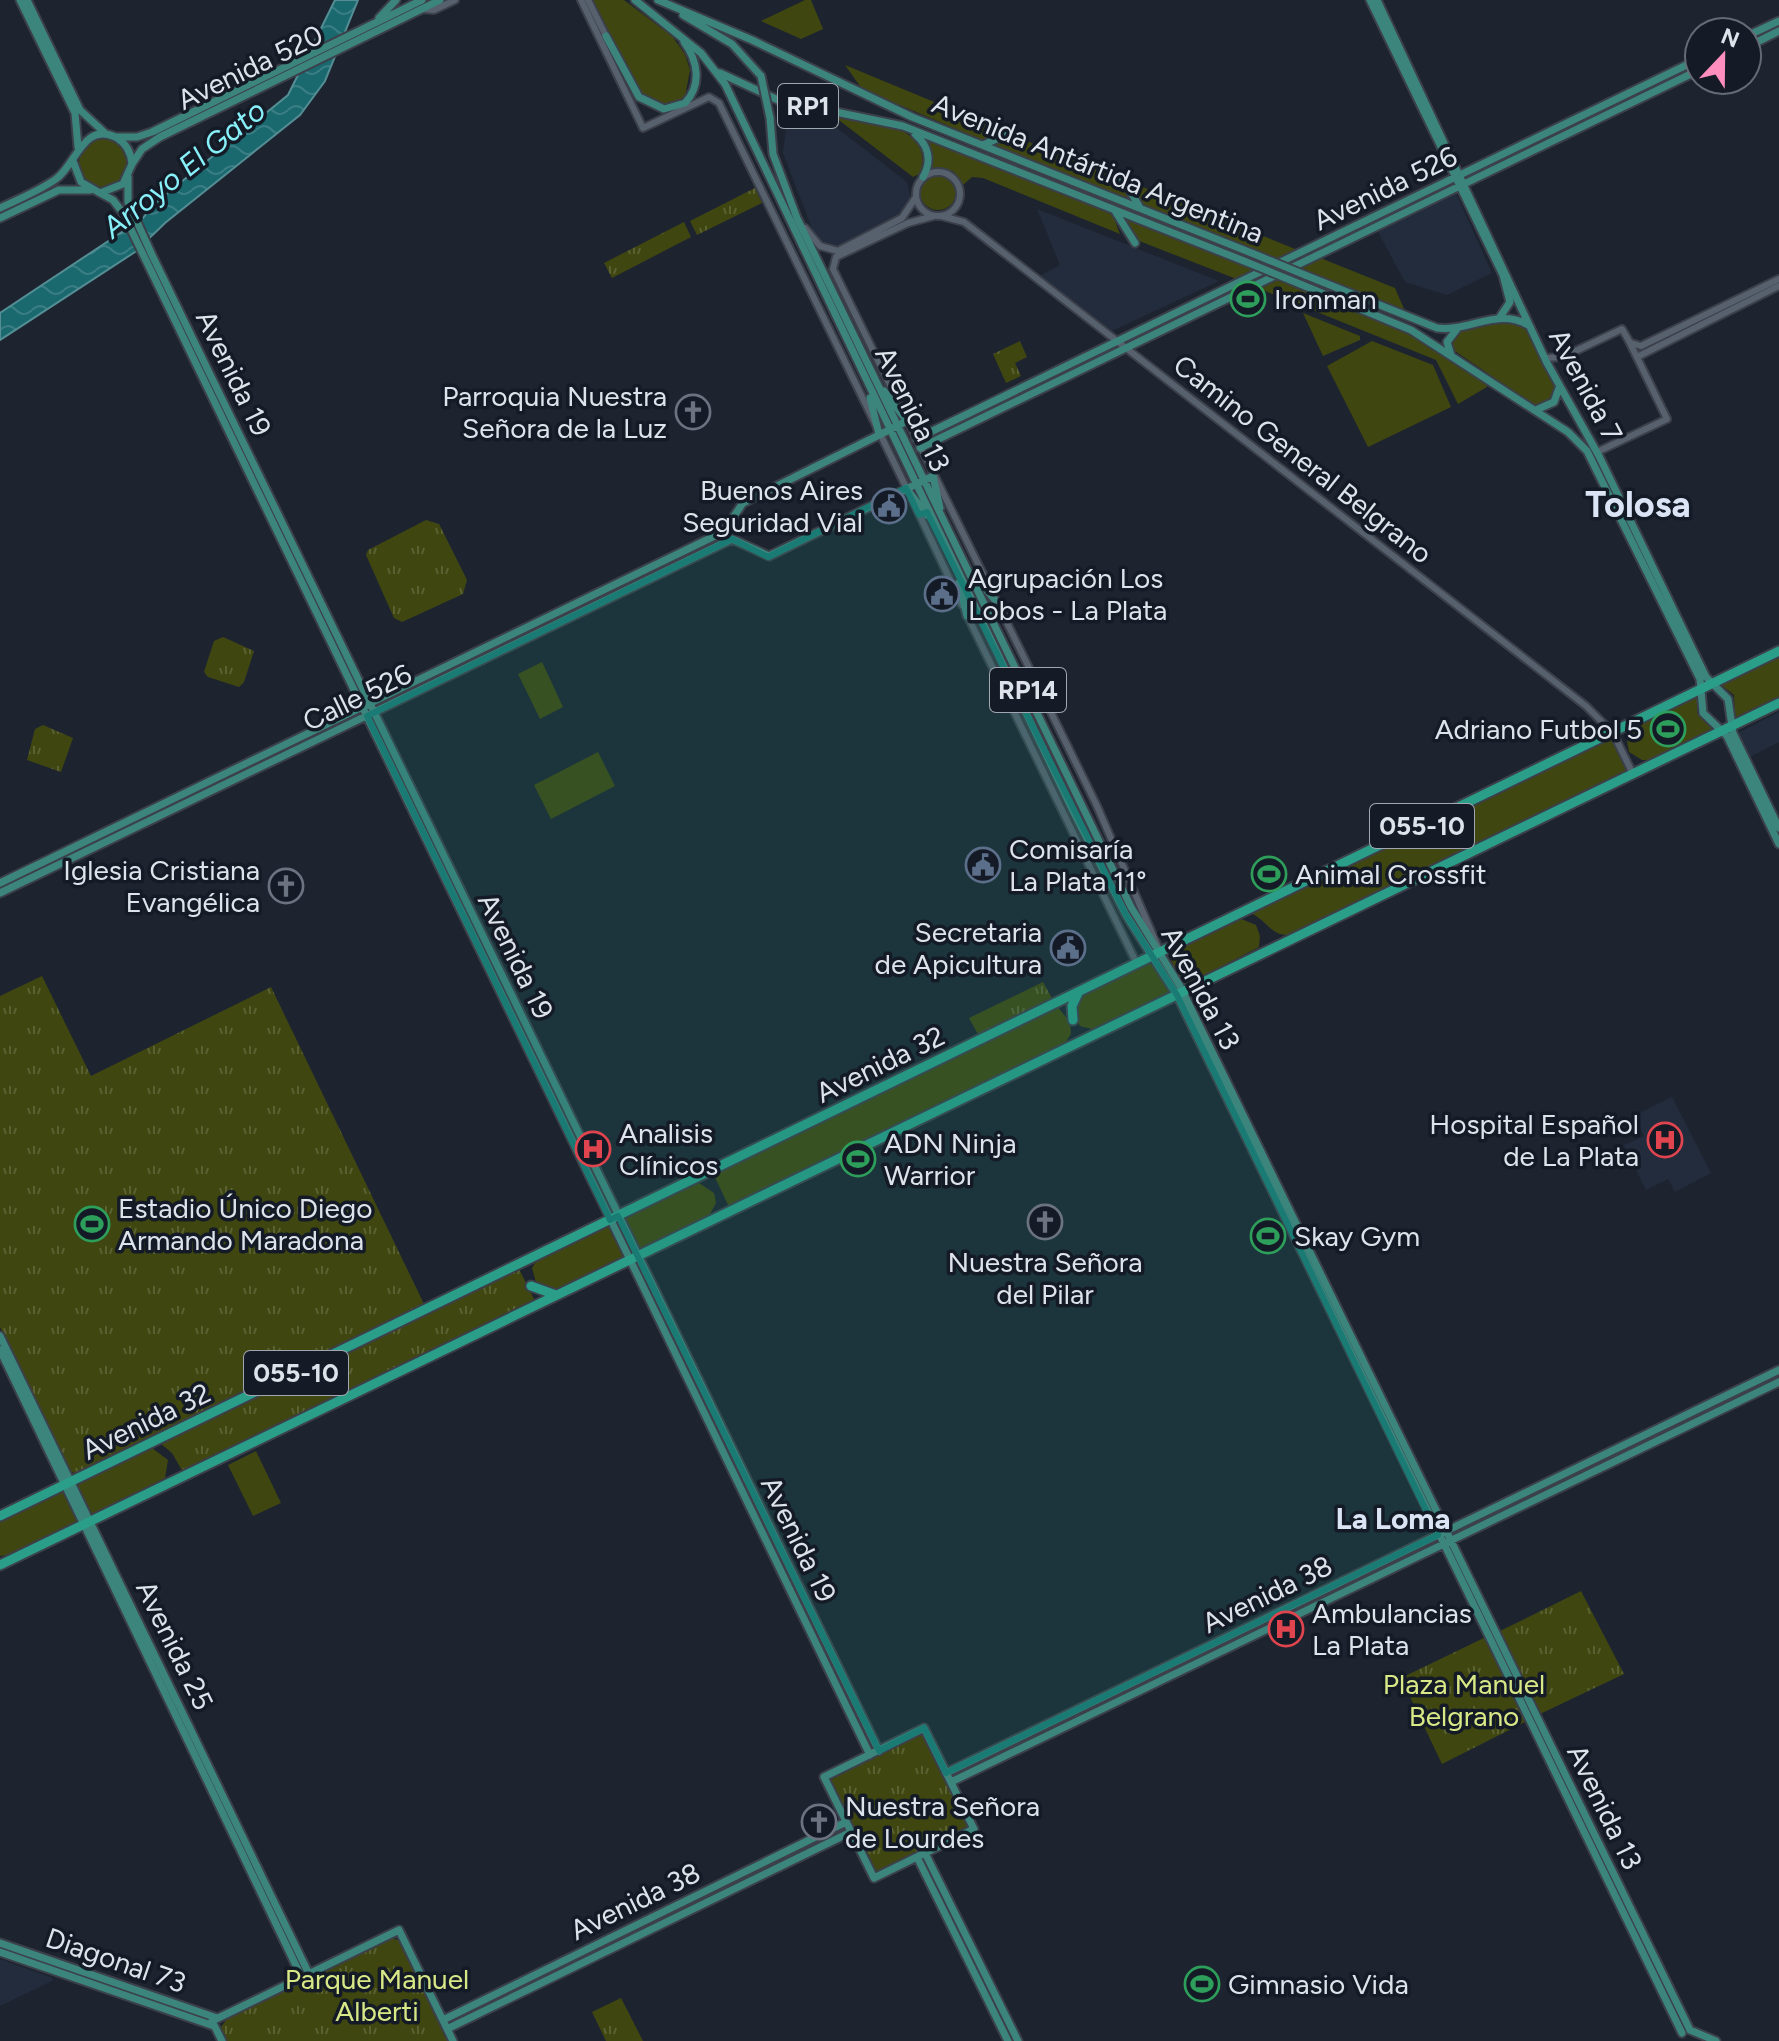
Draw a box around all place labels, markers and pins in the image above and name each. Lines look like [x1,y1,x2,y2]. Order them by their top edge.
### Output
sports icon: Ironman [1229,280,1267,318]
place label: Ironman [1274,282,1377,316]
place label: Parroquia Nuestra Señora de la Luz [442,379,667,445]
church icon: Parroquia Nuestra Señora de la Luz [674,393,712,431]
place label: Buenos Aires Seguridad Vial [682,473,863,539]
public building icon: Buenos Aires Seguridad Vial [870,487,908,525]
place label: Agrupación Los Lobos - La Plata [968,561,1167,627]
public building icon: Agrupación Los Lobos - La Plata [923,575,961,613]
sports icon: Adriano Futbol 5 [1649,710,1687,748]
place label: Adriano Futbol 5 [1435,712,1642,746]
place label: Comisaría La Plata 11° [1009,832,1147,898]
public building icon: Comisaría La Plata 11° [964,846,1002,884]
place label: Iglesia Cristiana Evangélica [63,853,260,919]
sports icon: Animal Crossfit [1250,855,1288,893]
place label: Animal Crossfit [1295,857,1487,891]
church icon: Iglesia Cristiana Evangélica [267,867,305,905]
place label: Secretaria de Apicultura [875,915,1042,981]
public building icon: Secretaria de Apicultura [1049,929,1087,967]
place label: Hospital Español de La Plata [1429,1107,1639,1173]
place label: Analisis Clínicos [619,1116,718,1182]
hospital icon: Hospital Español de La Plata [1646,1121,1684,1159]
place label: ADN Ninja Warrior [884,1126,1016,1192]
hospital icon: Analisis Clínicos [574,1130,612,1168]
sports icon: ADN Ninja Warrior [839,1140,877,1178]
place label: Estadio Único Diego Armando Maradona [118,1191,372,1257]
church icon: Nuestra Señora del Pilar [1026,1203,1064,1241]
sports icon: Estadio Único Diego Armando Maradona [73,1205,111,1243]
sports icon: Skay Gym [1249,1217,1287,1255]
place label: Skay Gym [1294,1219,1420,1253]
place label: Nuestra Señora del Pilar [948,1245,1142,1311]
place label: Ambulancias La Plata [1312,1596,1472,1662]
hospital icon: Ambulancias La Plata [1267,1610,1305,1648]
place label: Nuestra Señora de Lourdes [845,1789,1040,1855]
church icon: Nuestra Señora de Lourdes [800,1803,838,1841]
sports icon: Gimnasio Vida [1183,1965,1221,2003]
place label: Gimnasio Vida [1228,1967,1409,2001]

